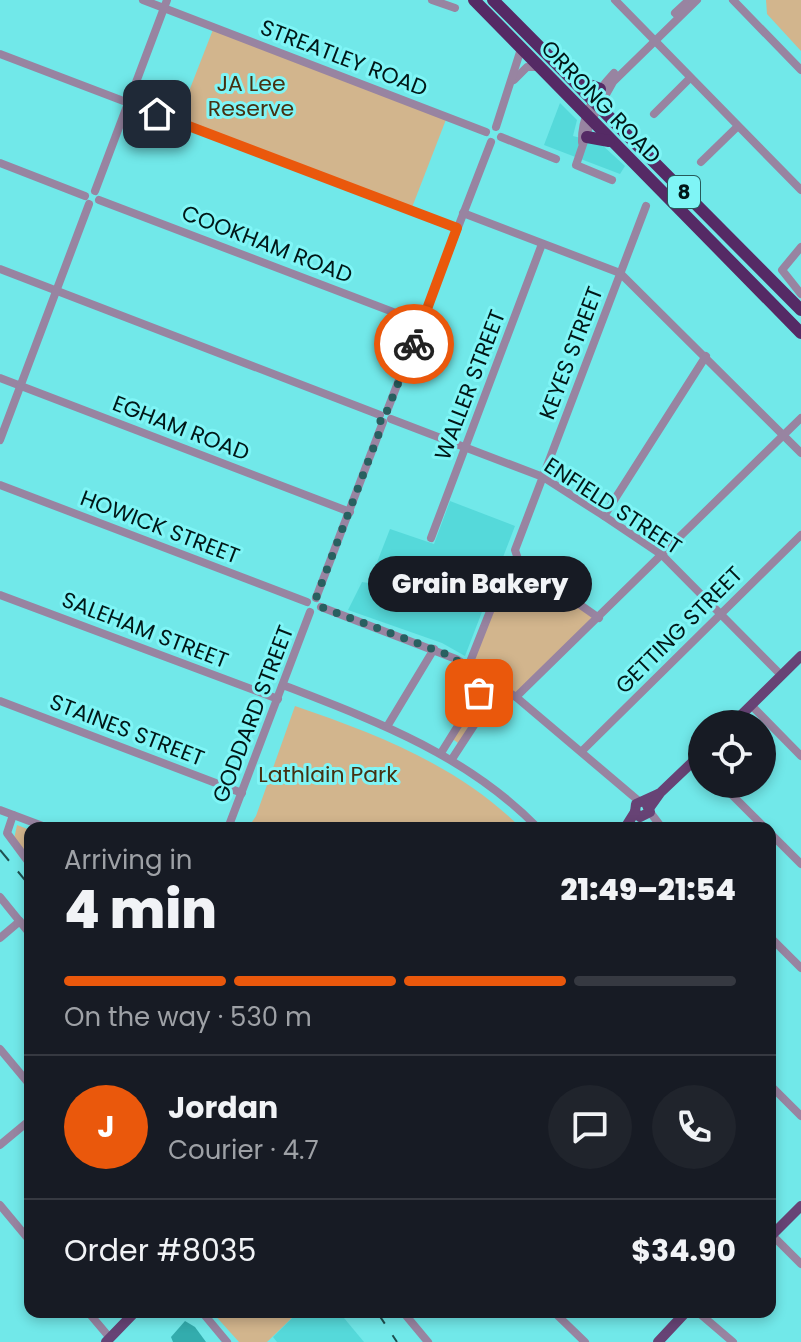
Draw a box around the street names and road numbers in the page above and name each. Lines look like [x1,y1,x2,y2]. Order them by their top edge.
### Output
street label: STREATLEY ROAD [256,12,432,104]
street label: ORRONG ROAD [534,33,668,171]
road number: 8 [668,176,700,208]
street label: COOKHAM ROAD [177,197,357,291]
street label: KEYES STREET [531,282,611,424]
street label: WALLER STREET [427,305,513,465]
street label: EGHAM ROAD [108,388,254,468]
street label: ENFIELD STREET [538,450,688,562]
street label: HOWICK STREET [76,482,244,572]
street label: GETTING STREET [608,559,750,701]
street label: SALEHAM STREET [57,584,233,676]
street label: GODDARD STREET [205,621,301,807]
street label: STAINES STREET [45,686,209,774]

